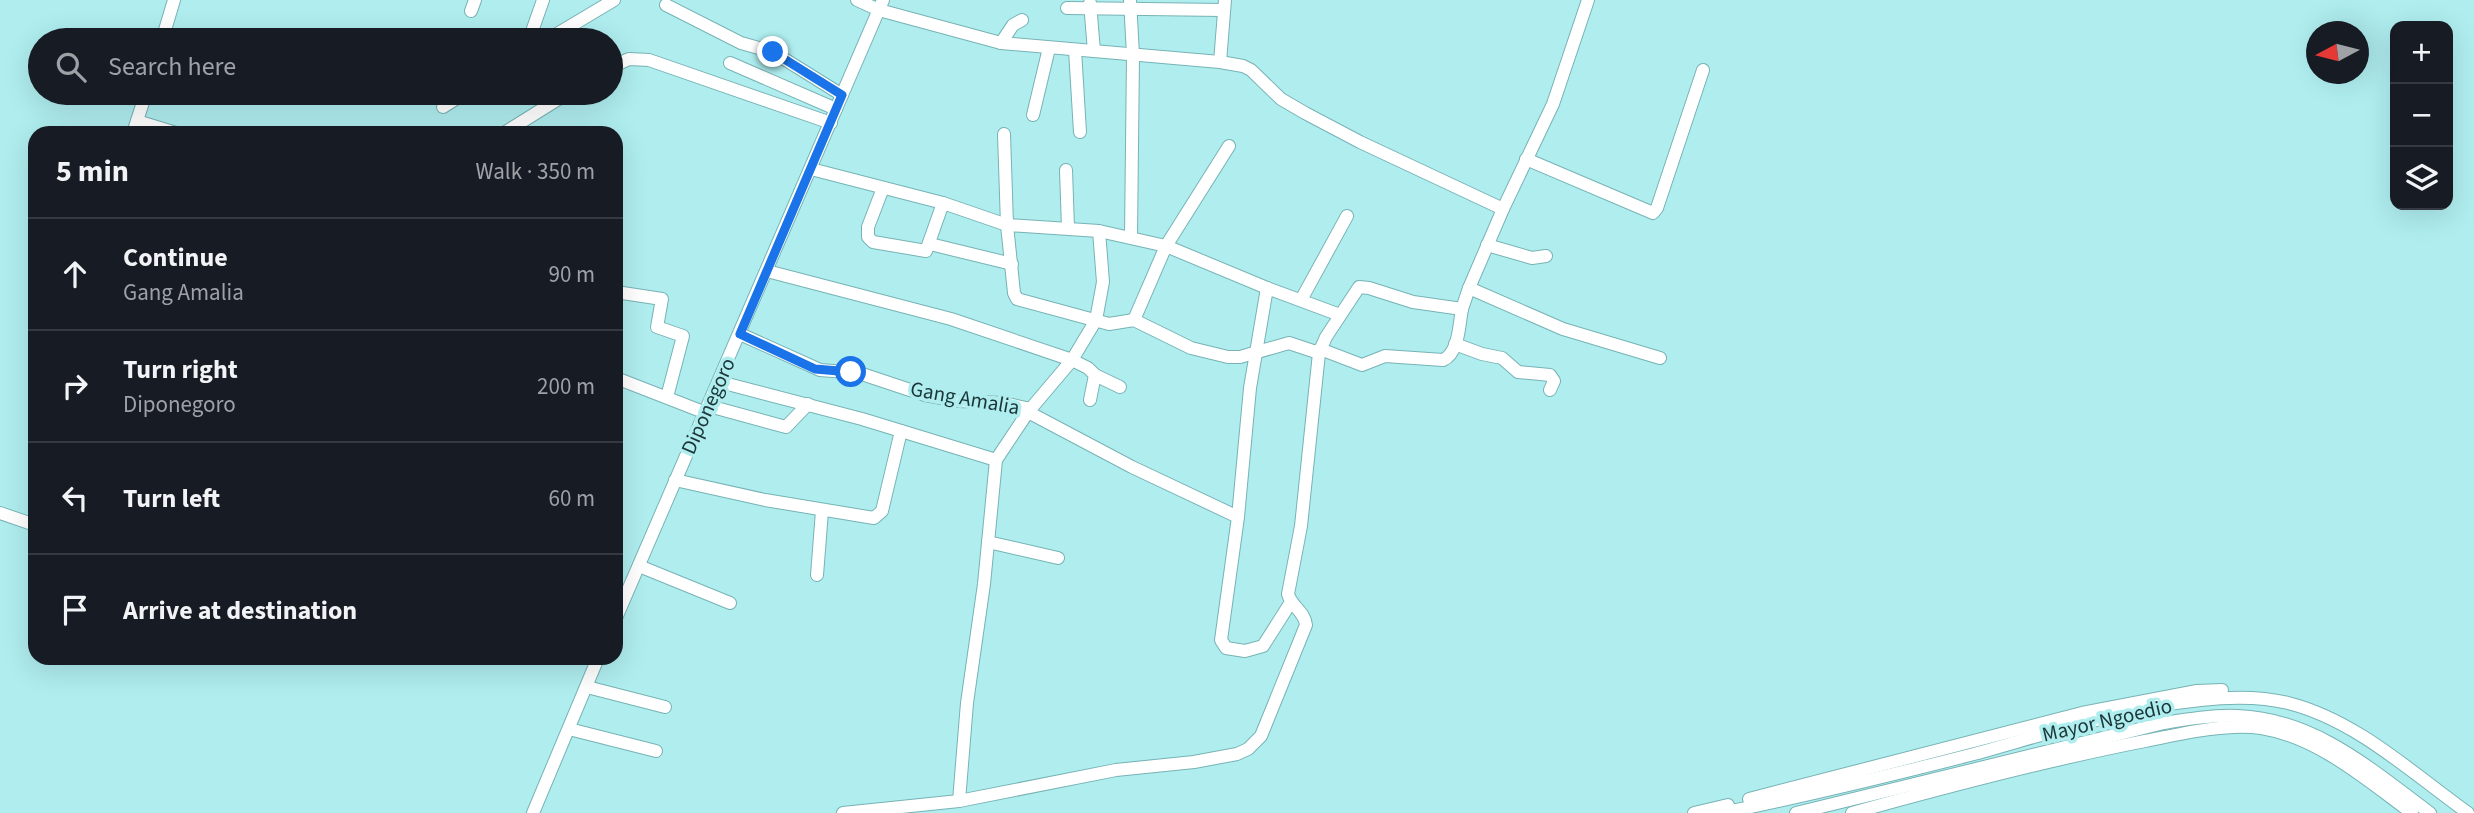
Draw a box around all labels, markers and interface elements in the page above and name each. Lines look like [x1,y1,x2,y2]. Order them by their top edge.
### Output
north arrow [2306,21,2369,84]
map controls [2390,21,2453,210]
button: + [2390,21,2453,84]
search box [28,28,623,105]
route end [757,36,788,67]
icon: search [52,48,90,86]
text: Search here [108,48,236,85]
button: − [2390,84,2453,147]
button: layers [2390,147,2453,210]
text: 5 min [56,150,129,193]
text: Walk · 350 m [476,155,595,188]
text: Continue [123,239,228,276]
icon: ahead [56,255,94,293]
text: 90 m [548,258,595,291]
text: Gang Amalia [123,276,244,309]
text: Turn right [123,351,238,388]
street label: Diponegoro [673,353,743,459]
route start [835,356,866,387]
icon: right [56,367,94,405]
text: 200 m [537,370,595,403]
street label: Gang Amalia [908,374,1022,422]
text: Diponegoro [123,388,236,421]
icon: left [56,479,94,517]
text: Turn left [123,480,220,517]
text: 60 m [548,482,595,515]
icon: arrive [56,591,94,629]
text: Arrive at destination [123,592,357,629]
street label: Mayor Ngoedio [2039,690,2175,750]

